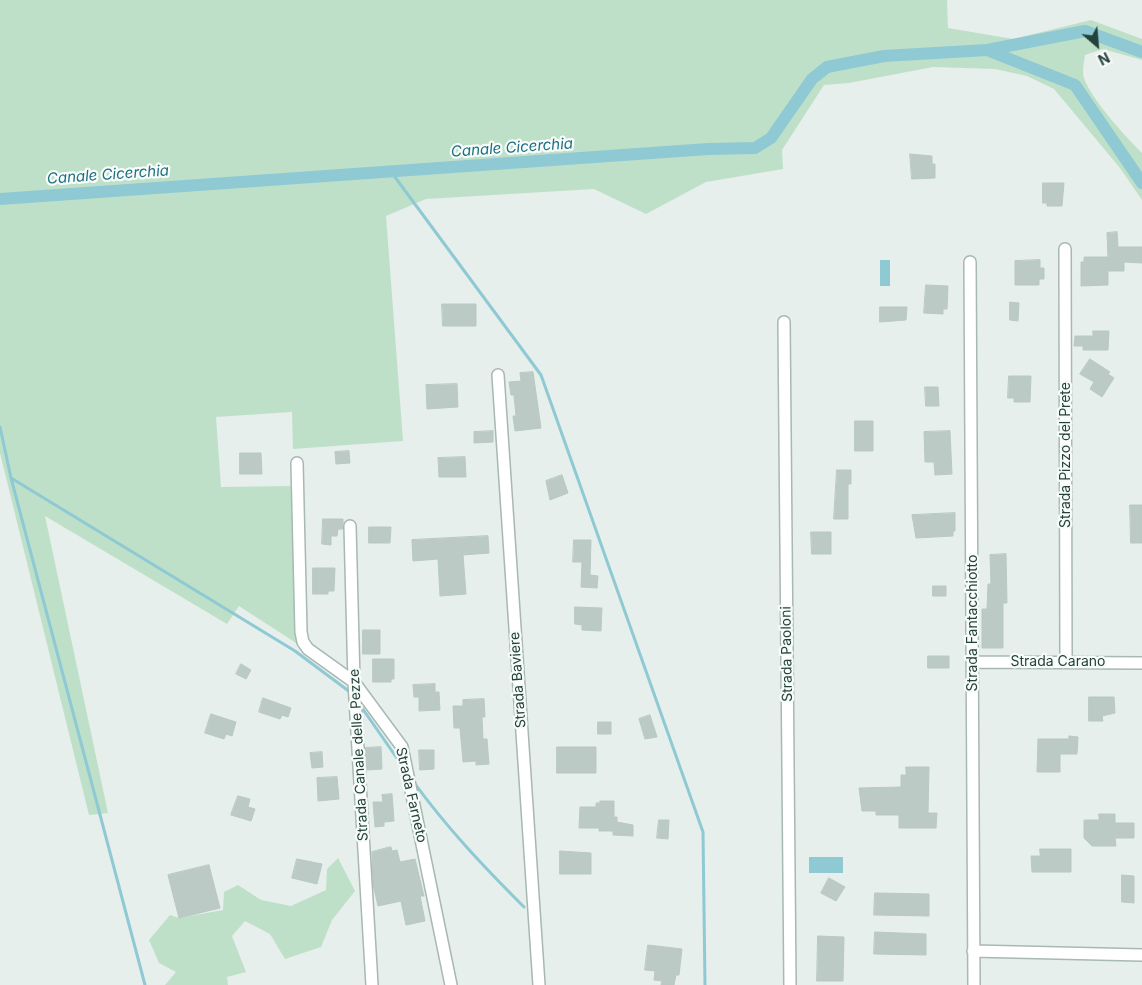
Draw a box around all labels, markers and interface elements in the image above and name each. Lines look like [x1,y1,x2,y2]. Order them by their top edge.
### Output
north arrow [1072,20,1122,70]
text: N [1095,49,1113,69]
water label: Canale Cicerchia [450,135,574,161]
water label: Canale Cicerchia [46,162,170,188]
street label: Strada Pizzo del Prete [1058,382,1074,528]
street label: Strada Fantacchiotto [965,555,981,691]
street label: Strada Paoloni [778,606,796,702]
street label: Strada Baviere [506,631,530,729]
street label: Strada Carano [1011,654,1105,670]
street label: Strada Canale delle Pezze [346,668,372,842]
street label: Strada Farneto [392,746,430,844]

